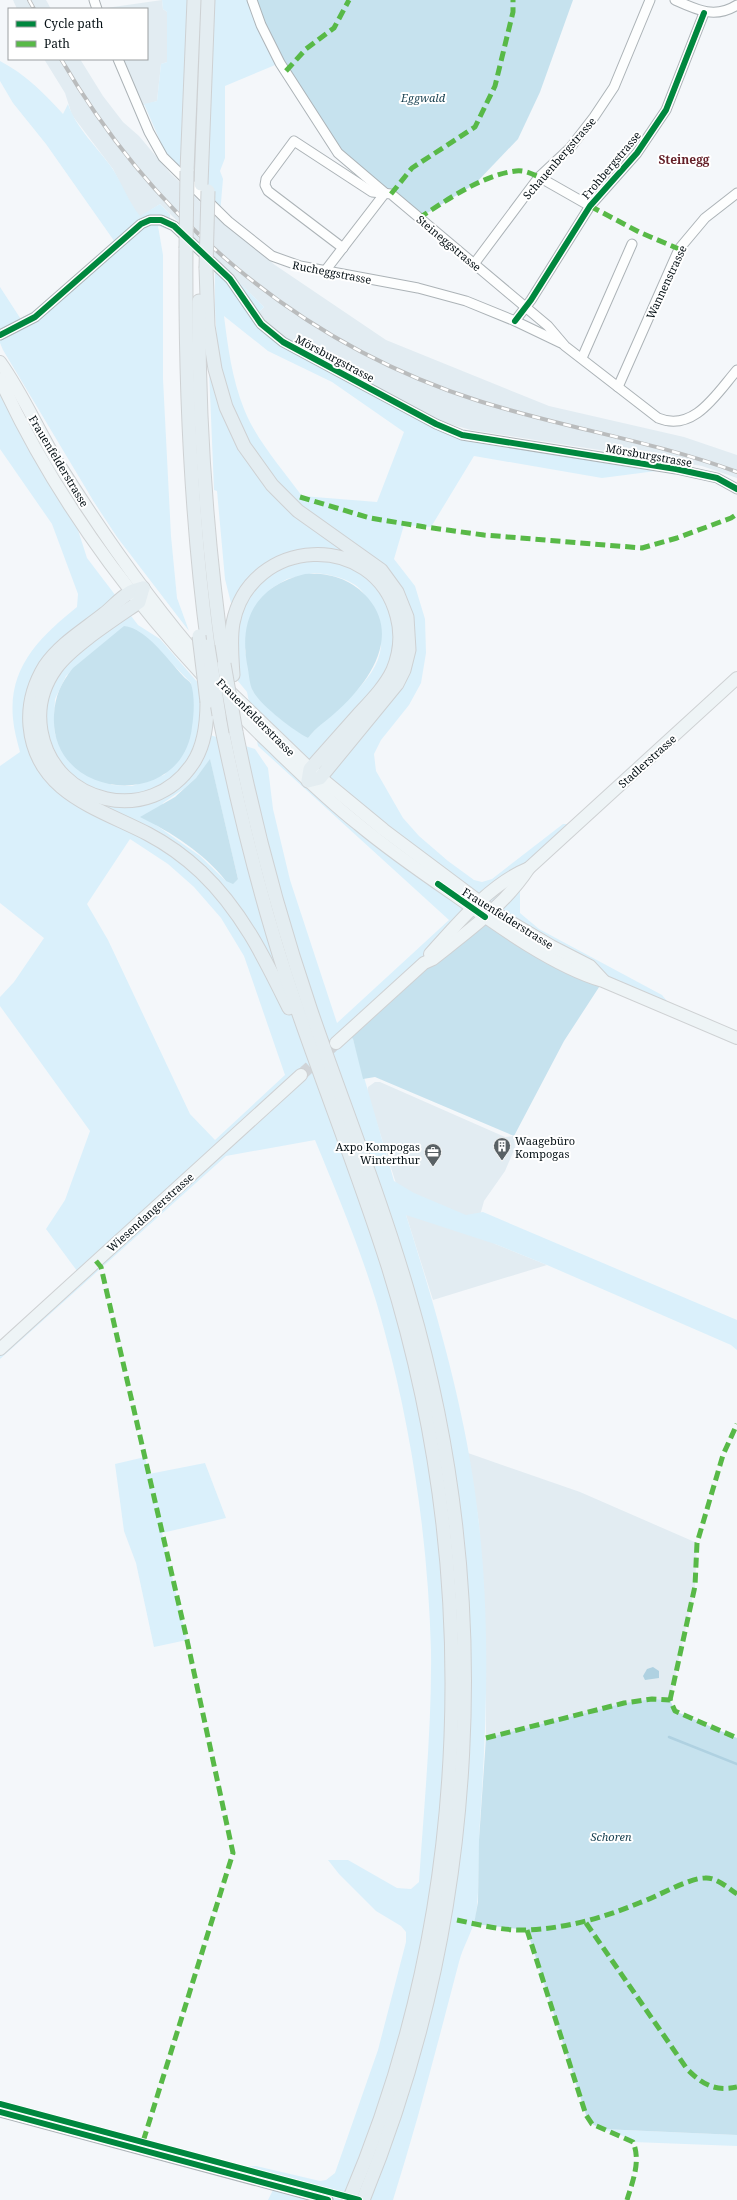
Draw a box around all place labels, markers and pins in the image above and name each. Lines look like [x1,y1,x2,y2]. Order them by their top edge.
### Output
place label: Waagebüro Kompogas [515,1133,575,1161]
building icon: Waagebüro Kompogas [492,1136,512,1161]
place label: Axpo Kompogas Winterthur [336,1139,421,1167]
office icon: Axpo Kompogas Winterthur [423,1142,443,1167]

